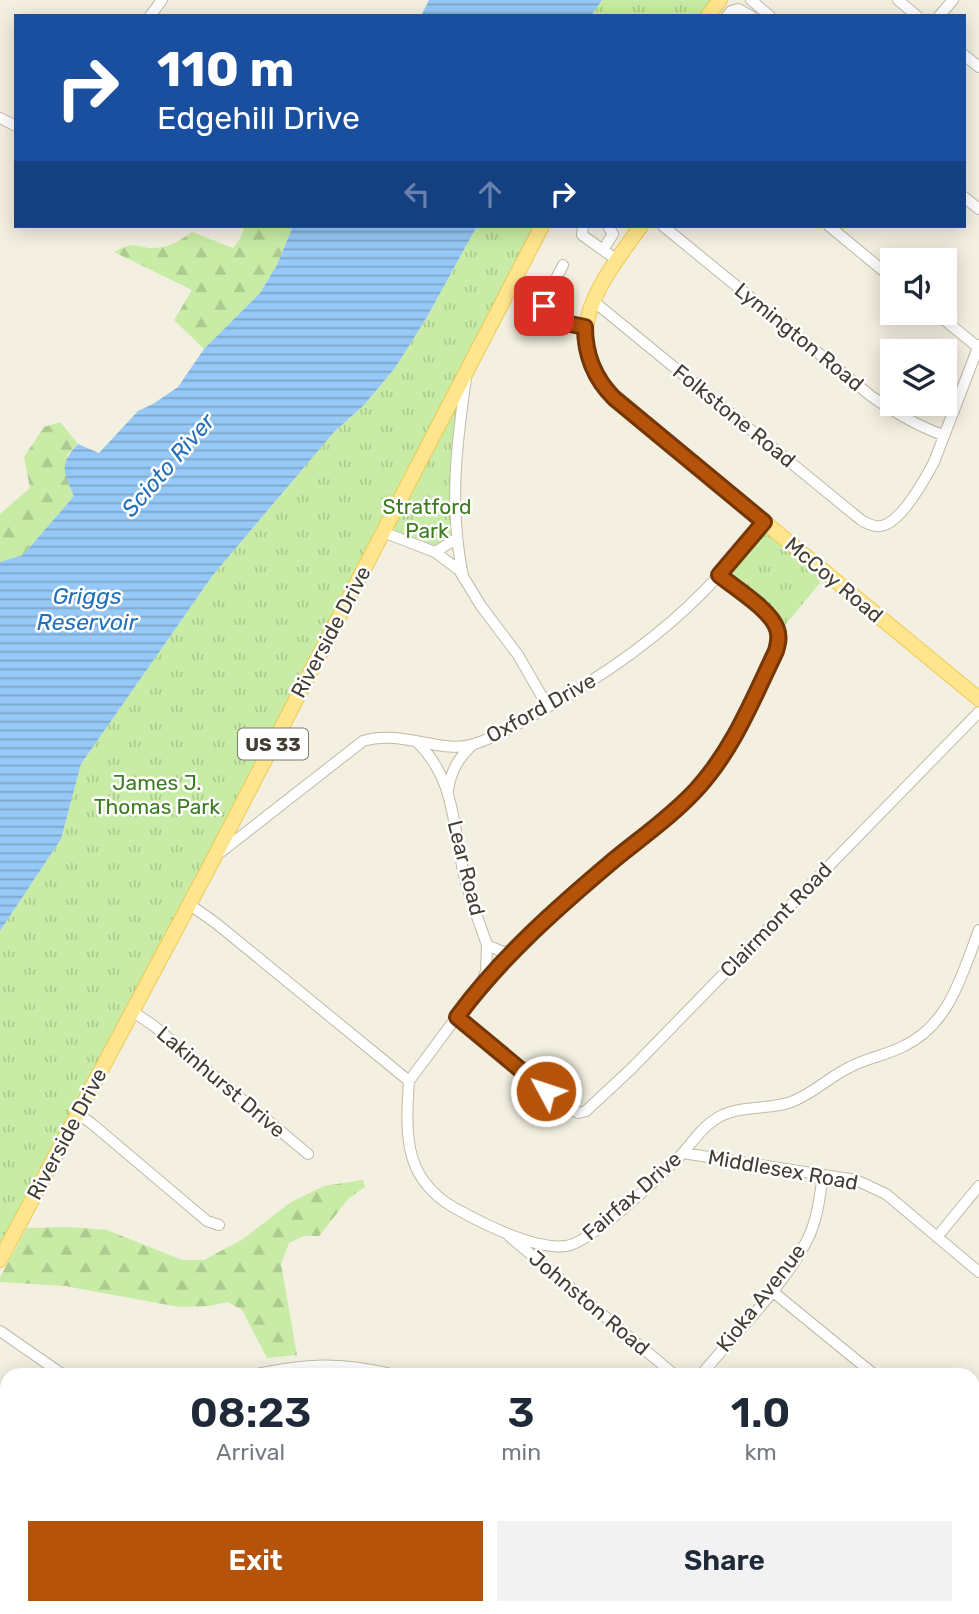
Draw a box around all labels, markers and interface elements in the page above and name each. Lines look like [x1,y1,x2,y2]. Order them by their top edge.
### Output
text: 110 m [157,40,294,98]
icon: right [42,42,133,133]
text: Edgehill Drive [157,99,360,137]
icon: left [398,175,436,213]
icon: ahead [471,175,509,213]
icon: right [544,175,582,213]
map controls [880,248,957,416]
button: sound [880,248,957,325]
pin [514,276,574,336]
street label: Lymington Road [730,277,869,396]
icon: arrive [525,287,563,325]
button: layers [880,339,957,416]
street label: Folkstone Road [668,359,801,473]
water label: Scioto River [115,407,221,522]
park label: Stratford Park [383,494,471,543]
street label: McCoy Road [780,532,888,628]
street label: Riverside Drive [285,562,376,702]
water label: Griggs Reservoir [37,582,139,636]
street label: Oxford Drive [482,667,600,748]
road number: US 33 [238,729,308,760]
park label: James J. Thomas Park [94,770,220,819]
street label: Lear Road [443,818,490,918]
street label: Clairmont Road [714,857,837,982]
street label: Lakinhurst Drive [152,1021,291,1143]
position arrow [509,1054,583,1128]
street label: Riverside Drive [21,1064,112,1204]
street label: Middlesex Road [706,1144,860,1195]
street label: Fairfax Drive [577,1146,686,1245]
street label: Kioka Avenue [711,1239,811,1357]
street label: Johnston Road [524,1245,655,1360]
text: 08:23 [190,1388,311,1438]
text: 3 [508,1388,535,1438]
text: 1.0 [731,1388,790,1438]
text: Arrival [216,1438,285,1466]
text: min [501,1438,541,1466]
text: km [744,1438,777,1466]
button: Exit [28,1521,483,1601]
button: Share [497,1521,952,1601]

